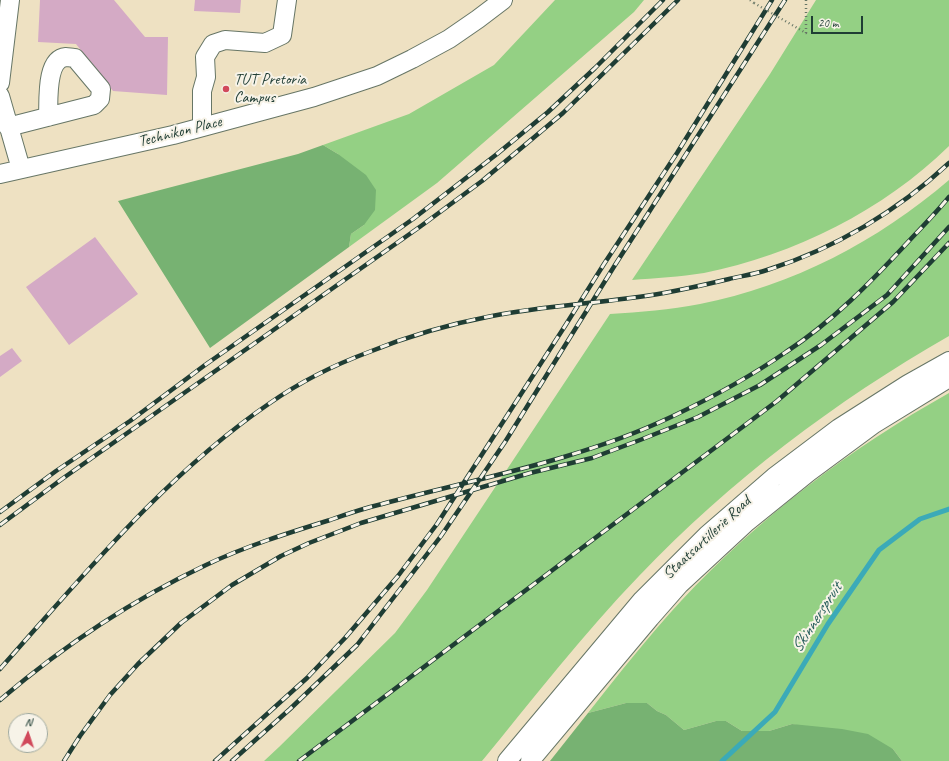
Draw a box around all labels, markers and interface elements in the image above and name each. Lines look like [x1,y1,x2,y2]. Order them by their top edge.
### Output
scale bar [813,8,865,34]
text: 20 m [818,15,838,31]
place label: TUT Pretoria Campus [234,70,306,108]
marker: TUT Pretoria Campus [221,84,231,94]
street label: Technikon Place [136,112,224,152]
street label: Staatsartillerie Road [659,492,755,584]
water label: Skinnerspruit [787,580,847,656]
north arrow [8,713,48,753]
text: N [25,715,32,729]

